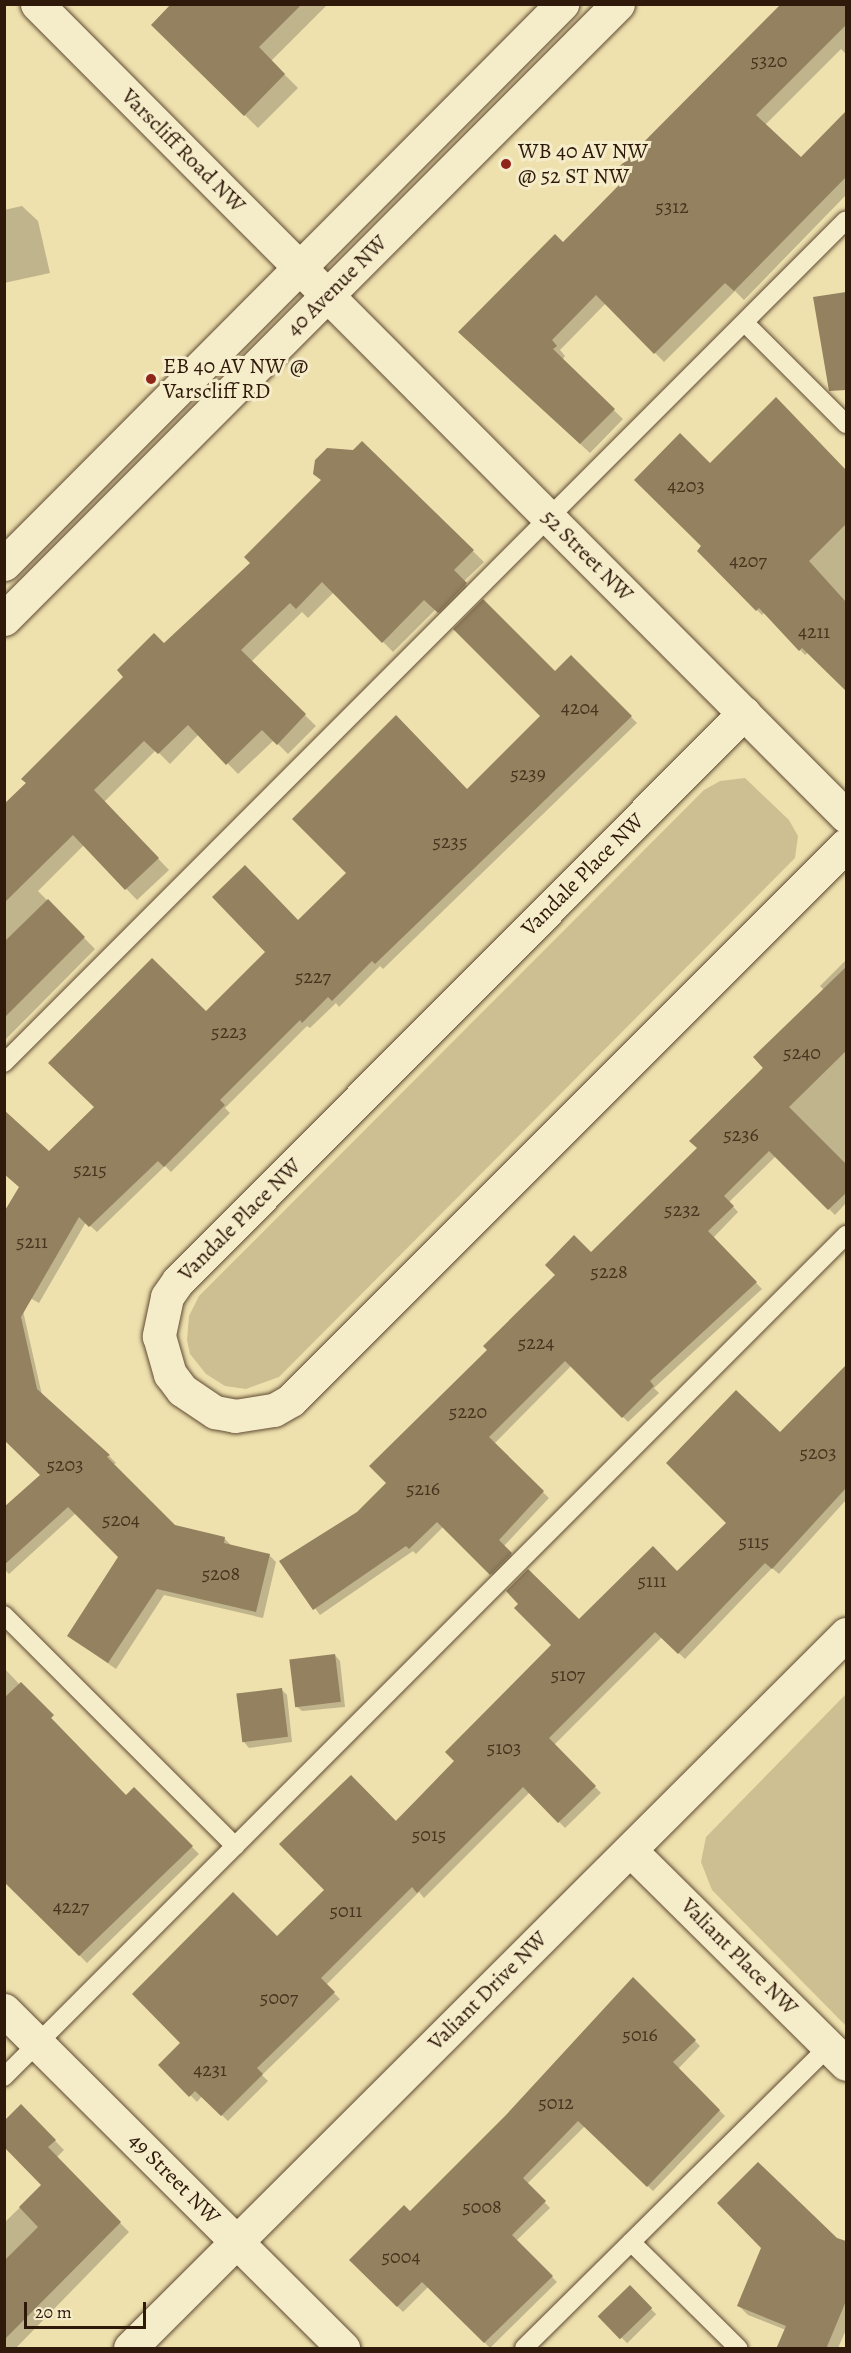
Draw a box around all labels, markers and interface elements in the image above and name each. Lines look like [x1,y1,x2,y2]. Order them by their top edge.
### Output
house number: 5320 [750,48,788,72]
street label: Varscliff Road NW [115,83,251,219]
place label: WB 40 AV NW @ 52 ST NW [518,138,648,190]
marker: WB 40 AV NW @ 52 ST NW [499,157,513,171]
house number: 5312 [655,194,689,218]
street label: 40 Avenue NW [281,230,393,342]
place label: EB 40 AV NW @ Varscliff RD [163,353,308,404]
marker: EB 40 AV NW @ Varscliff RD [144,372,158,386]
house number: 4203 [667,473,705,497]
street label: 52 Street NW [536,505,638,607]
house number: 4207 [729,548,767,572]
house number: 4211 [798,619,830,643]
house number: 4204 [561,695,599,719]
house number: 5239 [510,761,546,785]
street label: Vandale Place NW [516,808,650,942]
house number: 5235 [432,829,468,853]
house number: 5227 [295,964,331,988]
house number: 5223 [211,1019,247,1043]
house number: 5240 [783,1040,821,1064]
house number: 5236 [723,1122,759,1146]
street label: Vandale Place NW [173,1153,307,1287]
house number: 5215 [73,1157,107,1181]
house number: 5232 [664,1197,700,1221]
house number: 5211 [16,1229,48,1253]
house number: 5228 [590,1259,628,1283]
house number: 5224 [518,1330,554,1354]
house number: 5220 [449,1399,487,1423]
house number: 5203 [799,1440,837,1464]
house number: 5203 [46,1452,84,1476]
house number: 5216 [406,1476,440,1500]
house number: 5204 [102,1507,140,1531]
house number: 5115 [739,1529,769,1553]
house number: 5208 [202,1561,240,1585]
house number: 5111 [637,1568,667,1592]
house number: 5107 [551,1662,585,1686]
house number: 5103 [487,1735,521,1759]
house number: 5015 [412,1822,446,1846]
street label: Valiant Place NW [675,1893,803,2021]
house number: 4227 [53,1894,89,1918]
house number: 5011 [330,1898,362,1922]
street label: Valiant Drive NW [423,1926,553,2056]
house number: 5007 [260,1985,298,2009]
house number: 5016 [622,2022,658,2046]
house number: 4231 [193,2057,227,2081]
house number: 5012 [538,2090,574,2114]
street label: 49 Street NW [123,2128,225,2230]
house number: 5008 [462,2194,502,2218]
house number: 5004 [382,2244,420,2268]
scale bar [27,2290,148,2328]
text: 20 m [35,2300,72,2324]

